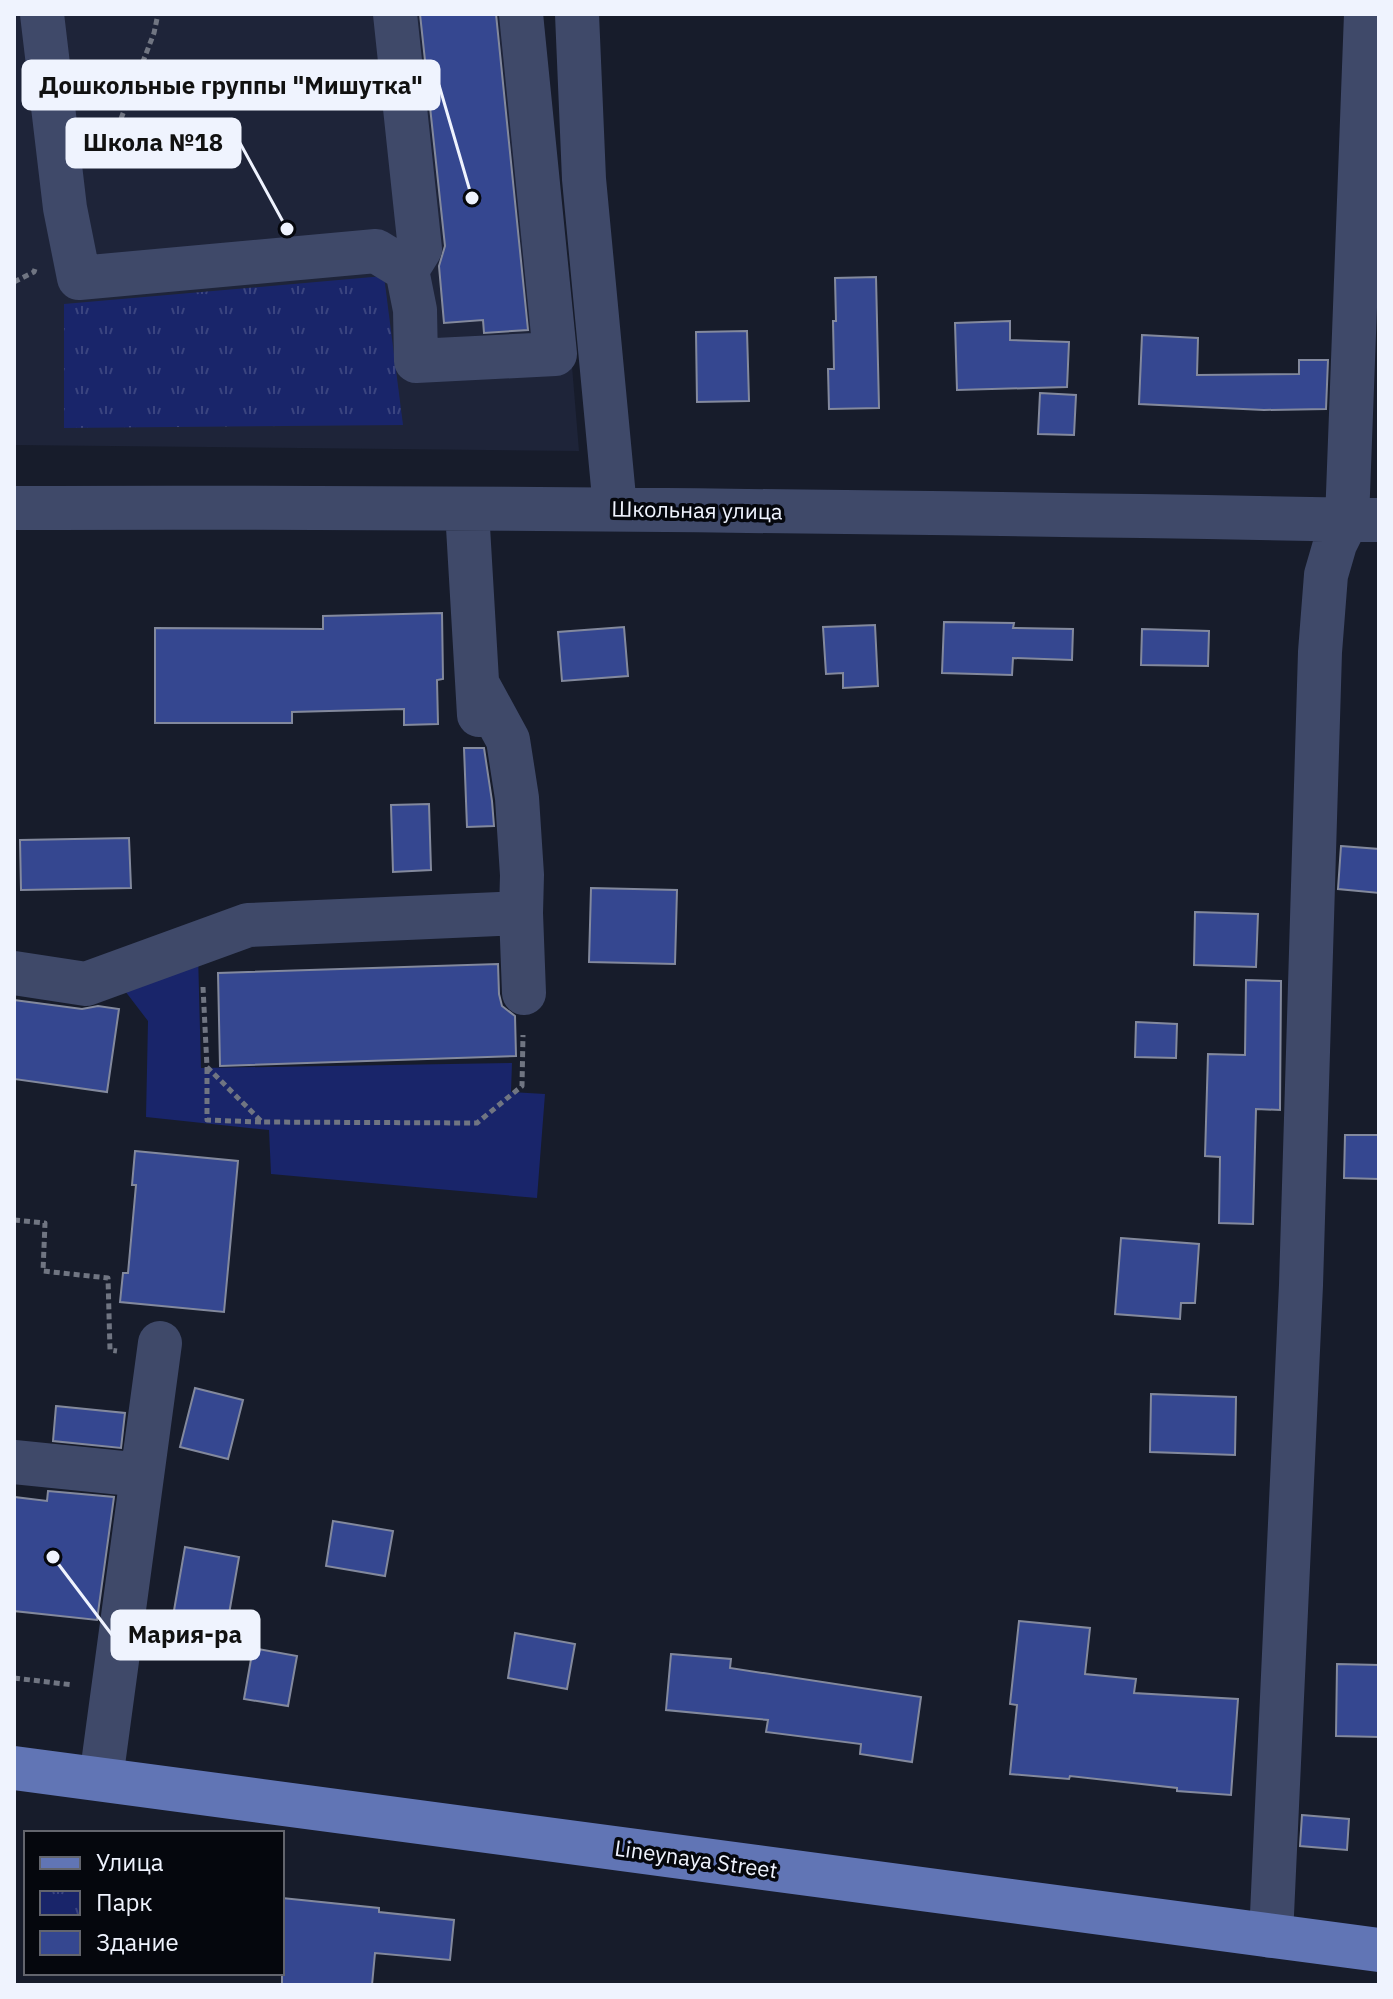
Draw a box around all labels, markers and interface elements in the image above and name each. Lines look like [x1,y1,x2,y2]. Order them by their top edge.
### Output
callout: Дошкольные группы "Мишутка" [23,61,439,109]
text: Дошкольные группы "Мишутка" [39,69,423,101]
callout: Школа №18 [67,119,240,167]
text: Школа №18 [83,126,223,158]
street label: Школьная улица [611,494,783,525]
callout: Мария-ра [112,1611,259,1659]
text: Мария-ра [128,1618,242,1650]
legend [24,1831,284,1975]
street label: Lineynaya Street [613,1833,779,1884]
text: Улица [96,1846,164,1878]
text: Парк [96,1886,153,1918]
text: Здание [96,1926,179,1958]

